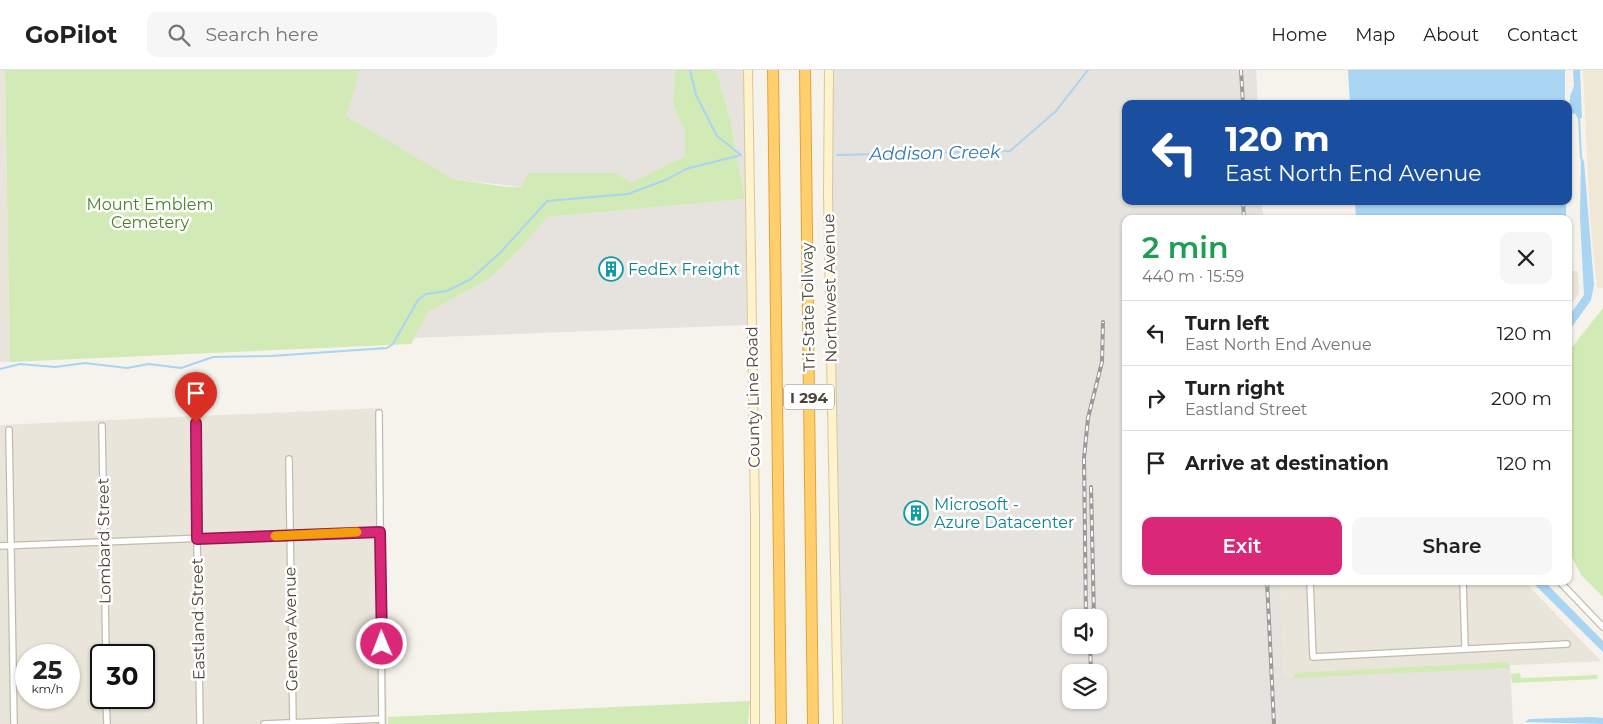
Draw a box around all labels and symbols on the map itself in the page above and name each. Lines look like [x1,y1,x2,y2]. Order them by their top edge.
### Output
water label: Addison Creek [868,141,1002,165]
park label: Mount Emblem Cemetery [86,195,214,232]
street label: Northwest Avenue [819,213,841,363]
street label: Tri-State Tollway [797,242,819,372]
building icon: FedEx Freight [598,256,624,282]
place label: FedEx Freight [628,260,740,279]
street label: County Line Road [742,326,764,468]
pin [175,372,217,423]
road number: I 294 [784,384,834,410]
street label: Lombard Street [93,477,115,604]
place label: Microsoft - Azure Datacenter [934,495,1074,532]
building icon: Microsoft - Azure Datacenter [903,500,929,526]
street label: Eastland Street [187,557,209,680]
street label: Geneva Avenue [280,566,302,692]
position arrow [355,617,407,669]
speed limit sign: 30 [90,644,155,709]

